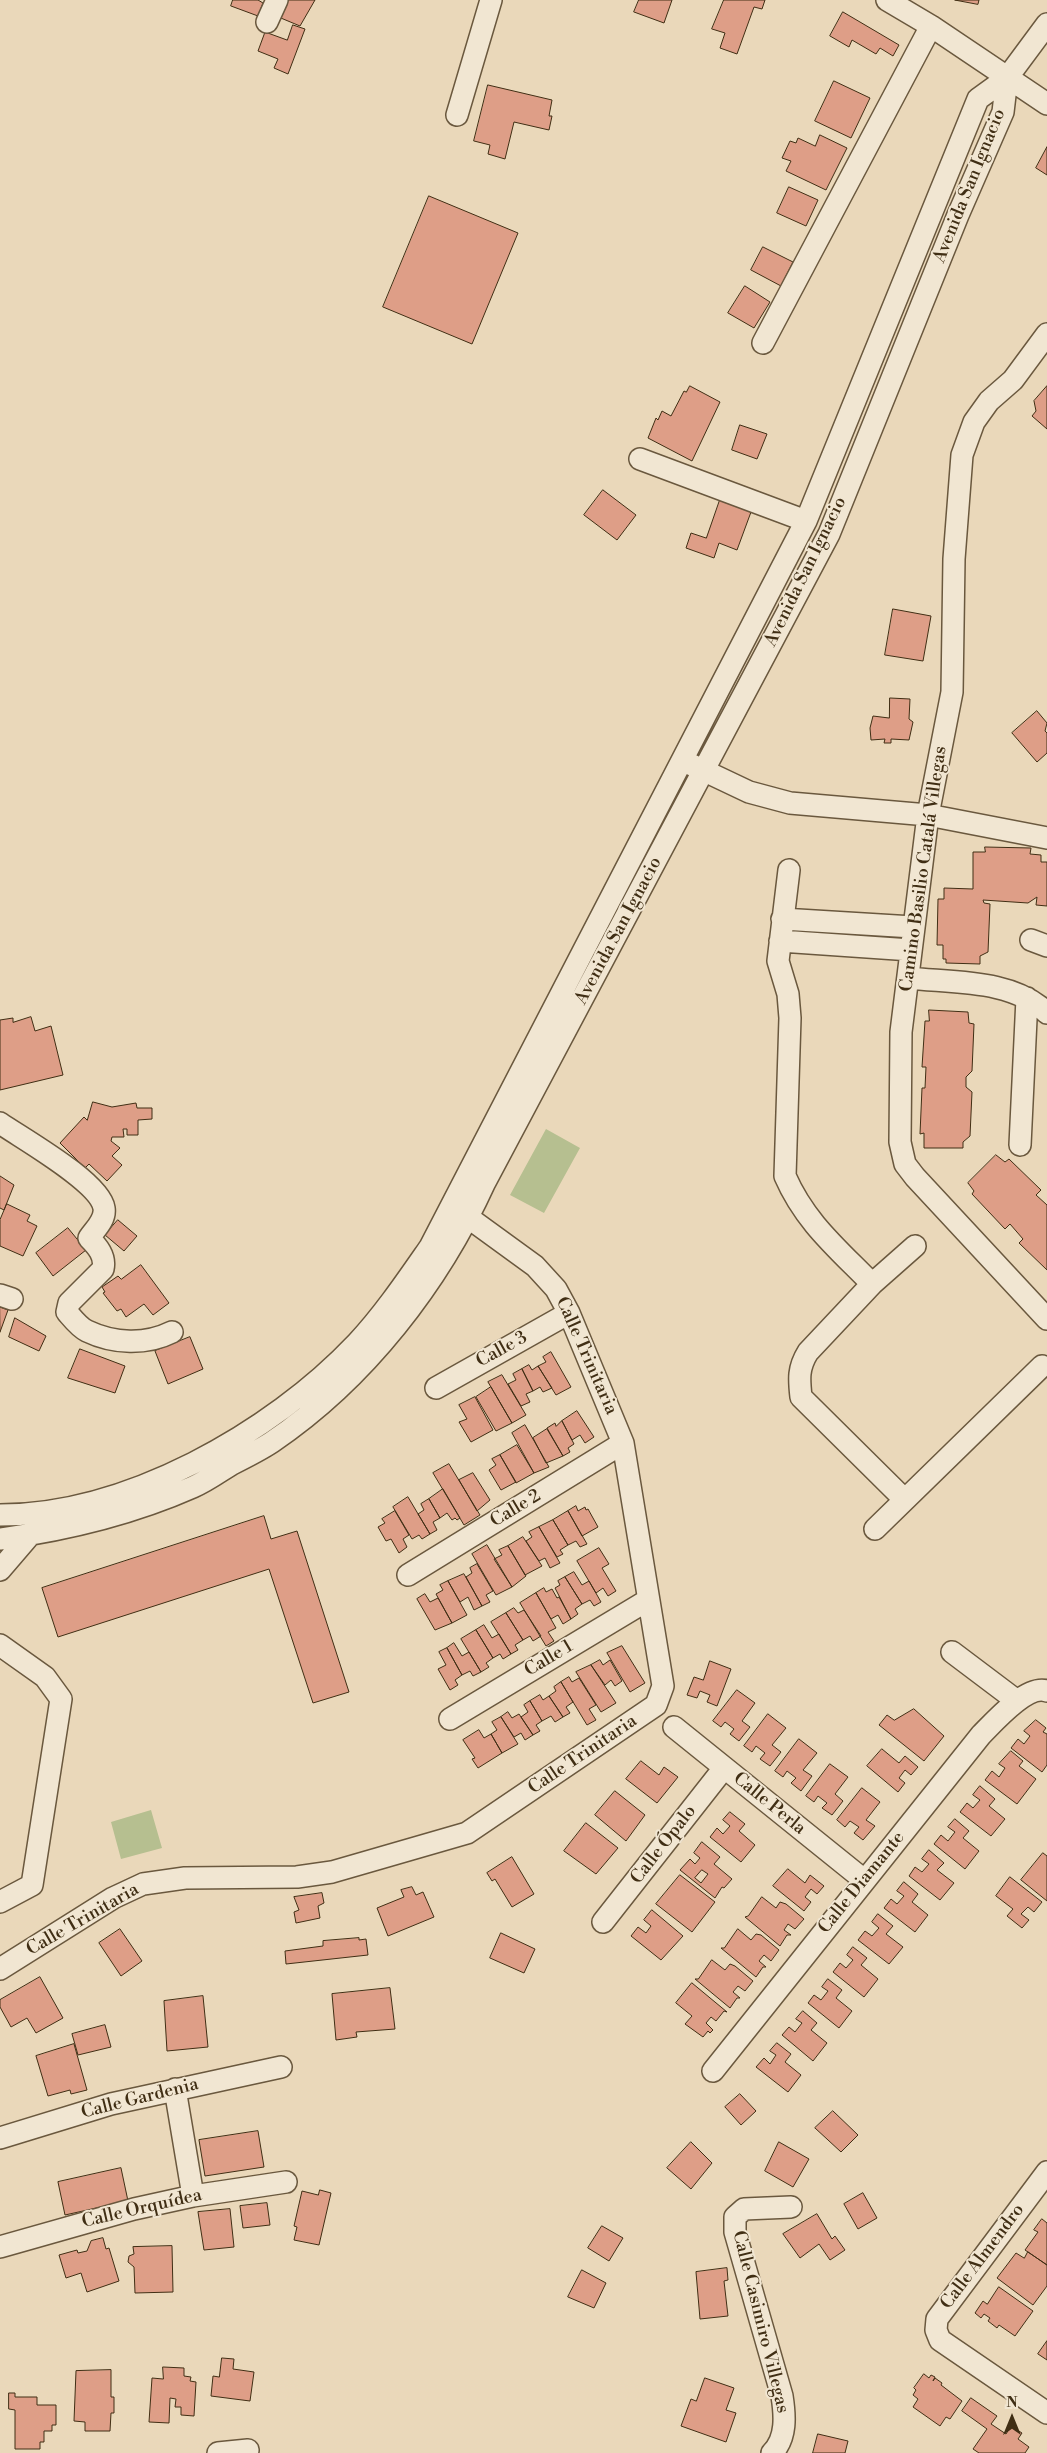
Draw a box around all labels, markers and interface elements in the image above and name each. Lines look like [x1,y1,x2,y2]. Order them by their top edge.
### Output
street label: Avenida San Ignacio [929,106,1011,266]
street label: Avenida San Ignacio [760,494,852,650]
street label: Camino Basilio Catalá Villegas [896,745,952,993]
street label: Avenida San Ignacio [571,854,667,1008]
street label: Calle Trinitaria [550,1294,622,1418]
street label: Calle 3 [473,1327,531,1373]
street label: Calle 2 [487,1486,545,1532]
street label: Calle 1 [521,1636,577,1682]
street label: Calle Trinitaria [525,1711,641,1799]
street label: Calle Perla [728,1768,810,1840]
street label: Calle Ópalo [627,1801,701,1889]
street label: Calle Diamante [814,1828,910,1938]
street label: Calle Trinitaria [23,1879,143,1961]
street label: Calle Gardenia [79,2074,201,2124]
street label: Calle Orquídea [80,2185,204,2233]
street label: Calle Almendro [936,2200,1030,2314]
street label: Calle Casimiro Villegas [727,2229,793,2415]
north arrow [987,2393,1037,2443]
text: N [1006,2394,1018,2412]

